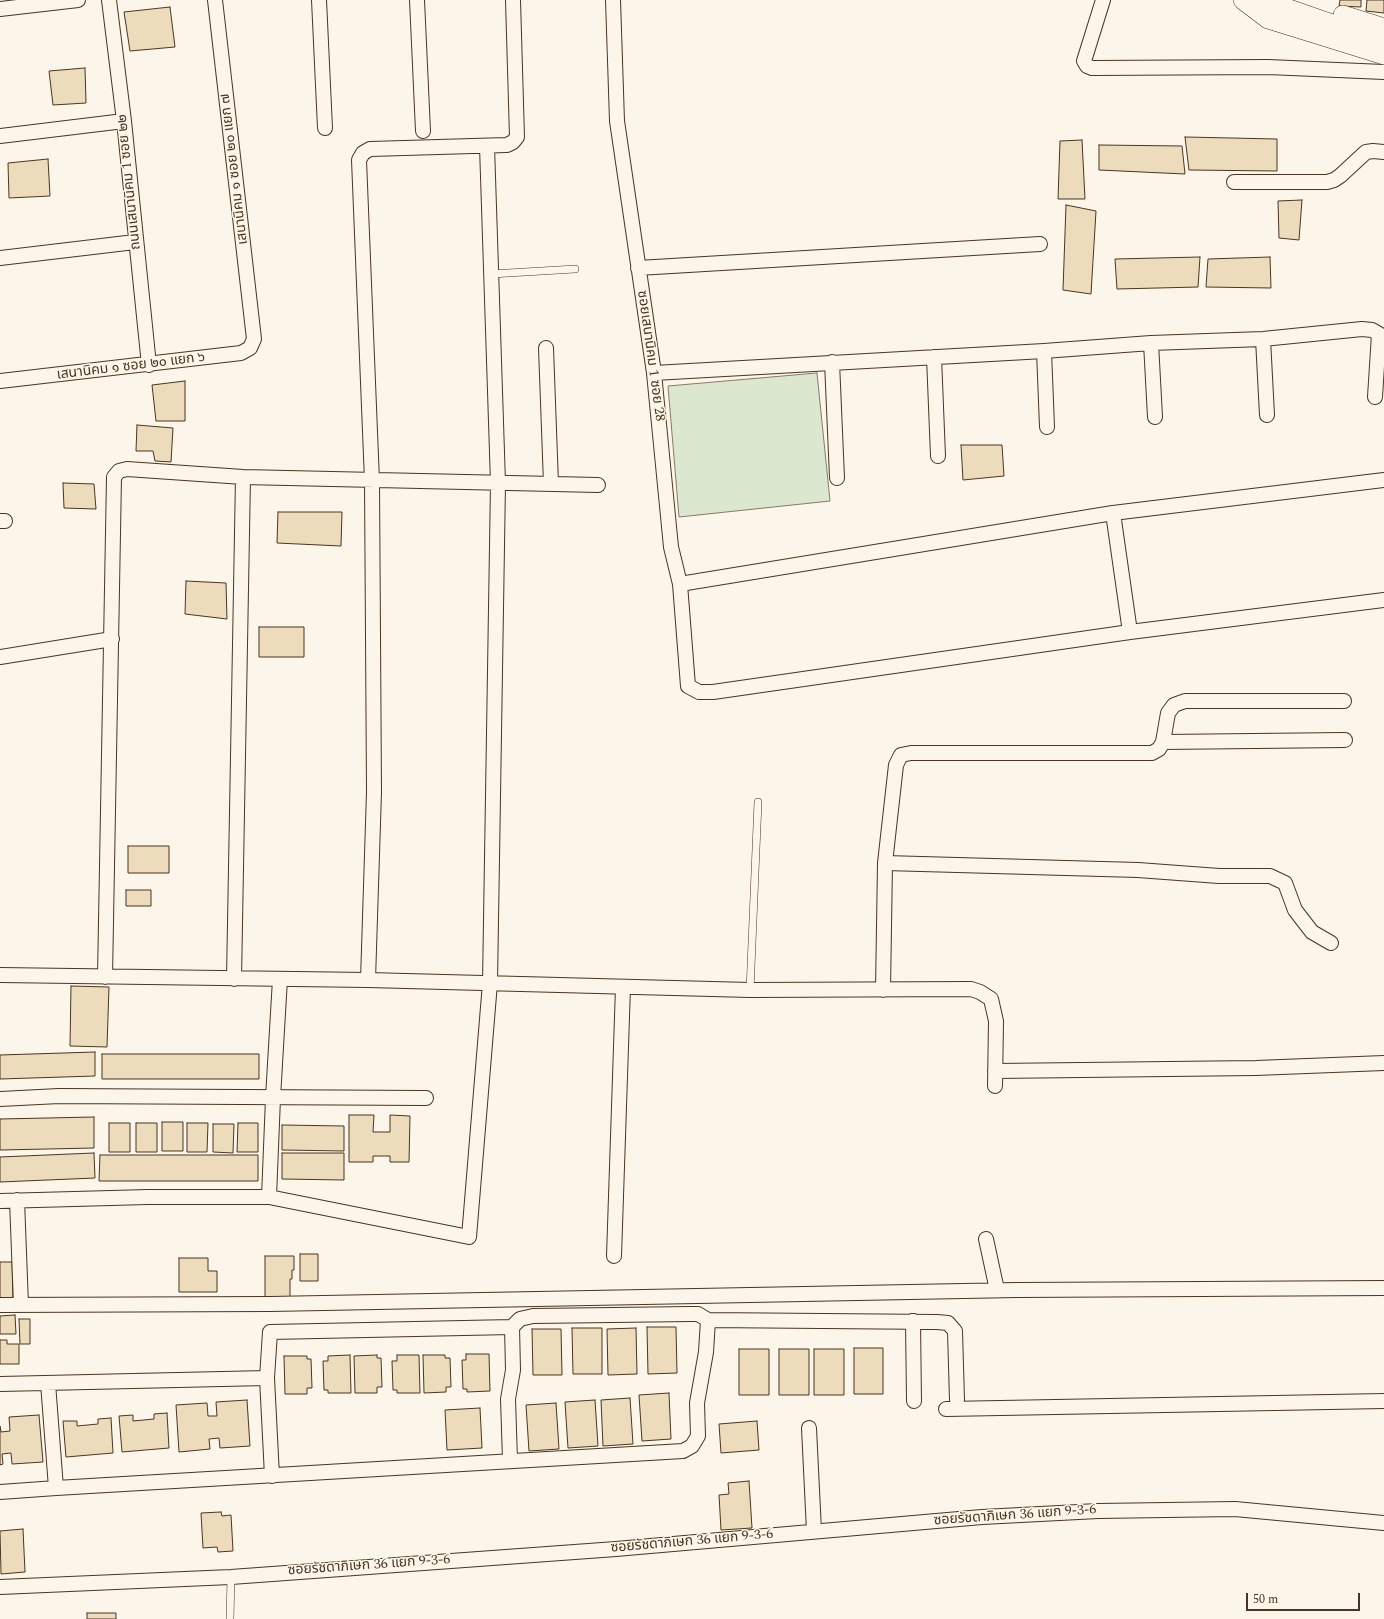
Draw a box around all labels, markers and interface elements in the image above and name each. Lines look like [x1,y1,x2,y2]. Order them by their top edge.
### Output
street label: เสนานิคม ๑ ซอย ๒๐ แยก ๗ [217,92,253,246]
street label: ถนนเสนานิคม 1 ซอย ๒๒ [115,113,145,251]
street label: ซอยเสนานิคม 1 ซอย 28 [633,290,667,422]
street label: เสนานิคม ๑ ซอย ๒๐ แยก ๖ [56,350,206,384]
street label: ซอยรัชดาภิเษก 36 แยก 9-3-6 [933,1502,1097,1530]
street label: ซอยรัชดาภิเษก 36 แยก 9-3-6 [610,1527,774,1557]
street label: ซอยรัชดาภิเษก 36 แยก 9-3-6 [287,1552,451,1580]
scale bar [1248,1585,1362,1611]
text: 50 m [1253,1590,1278,1609]

